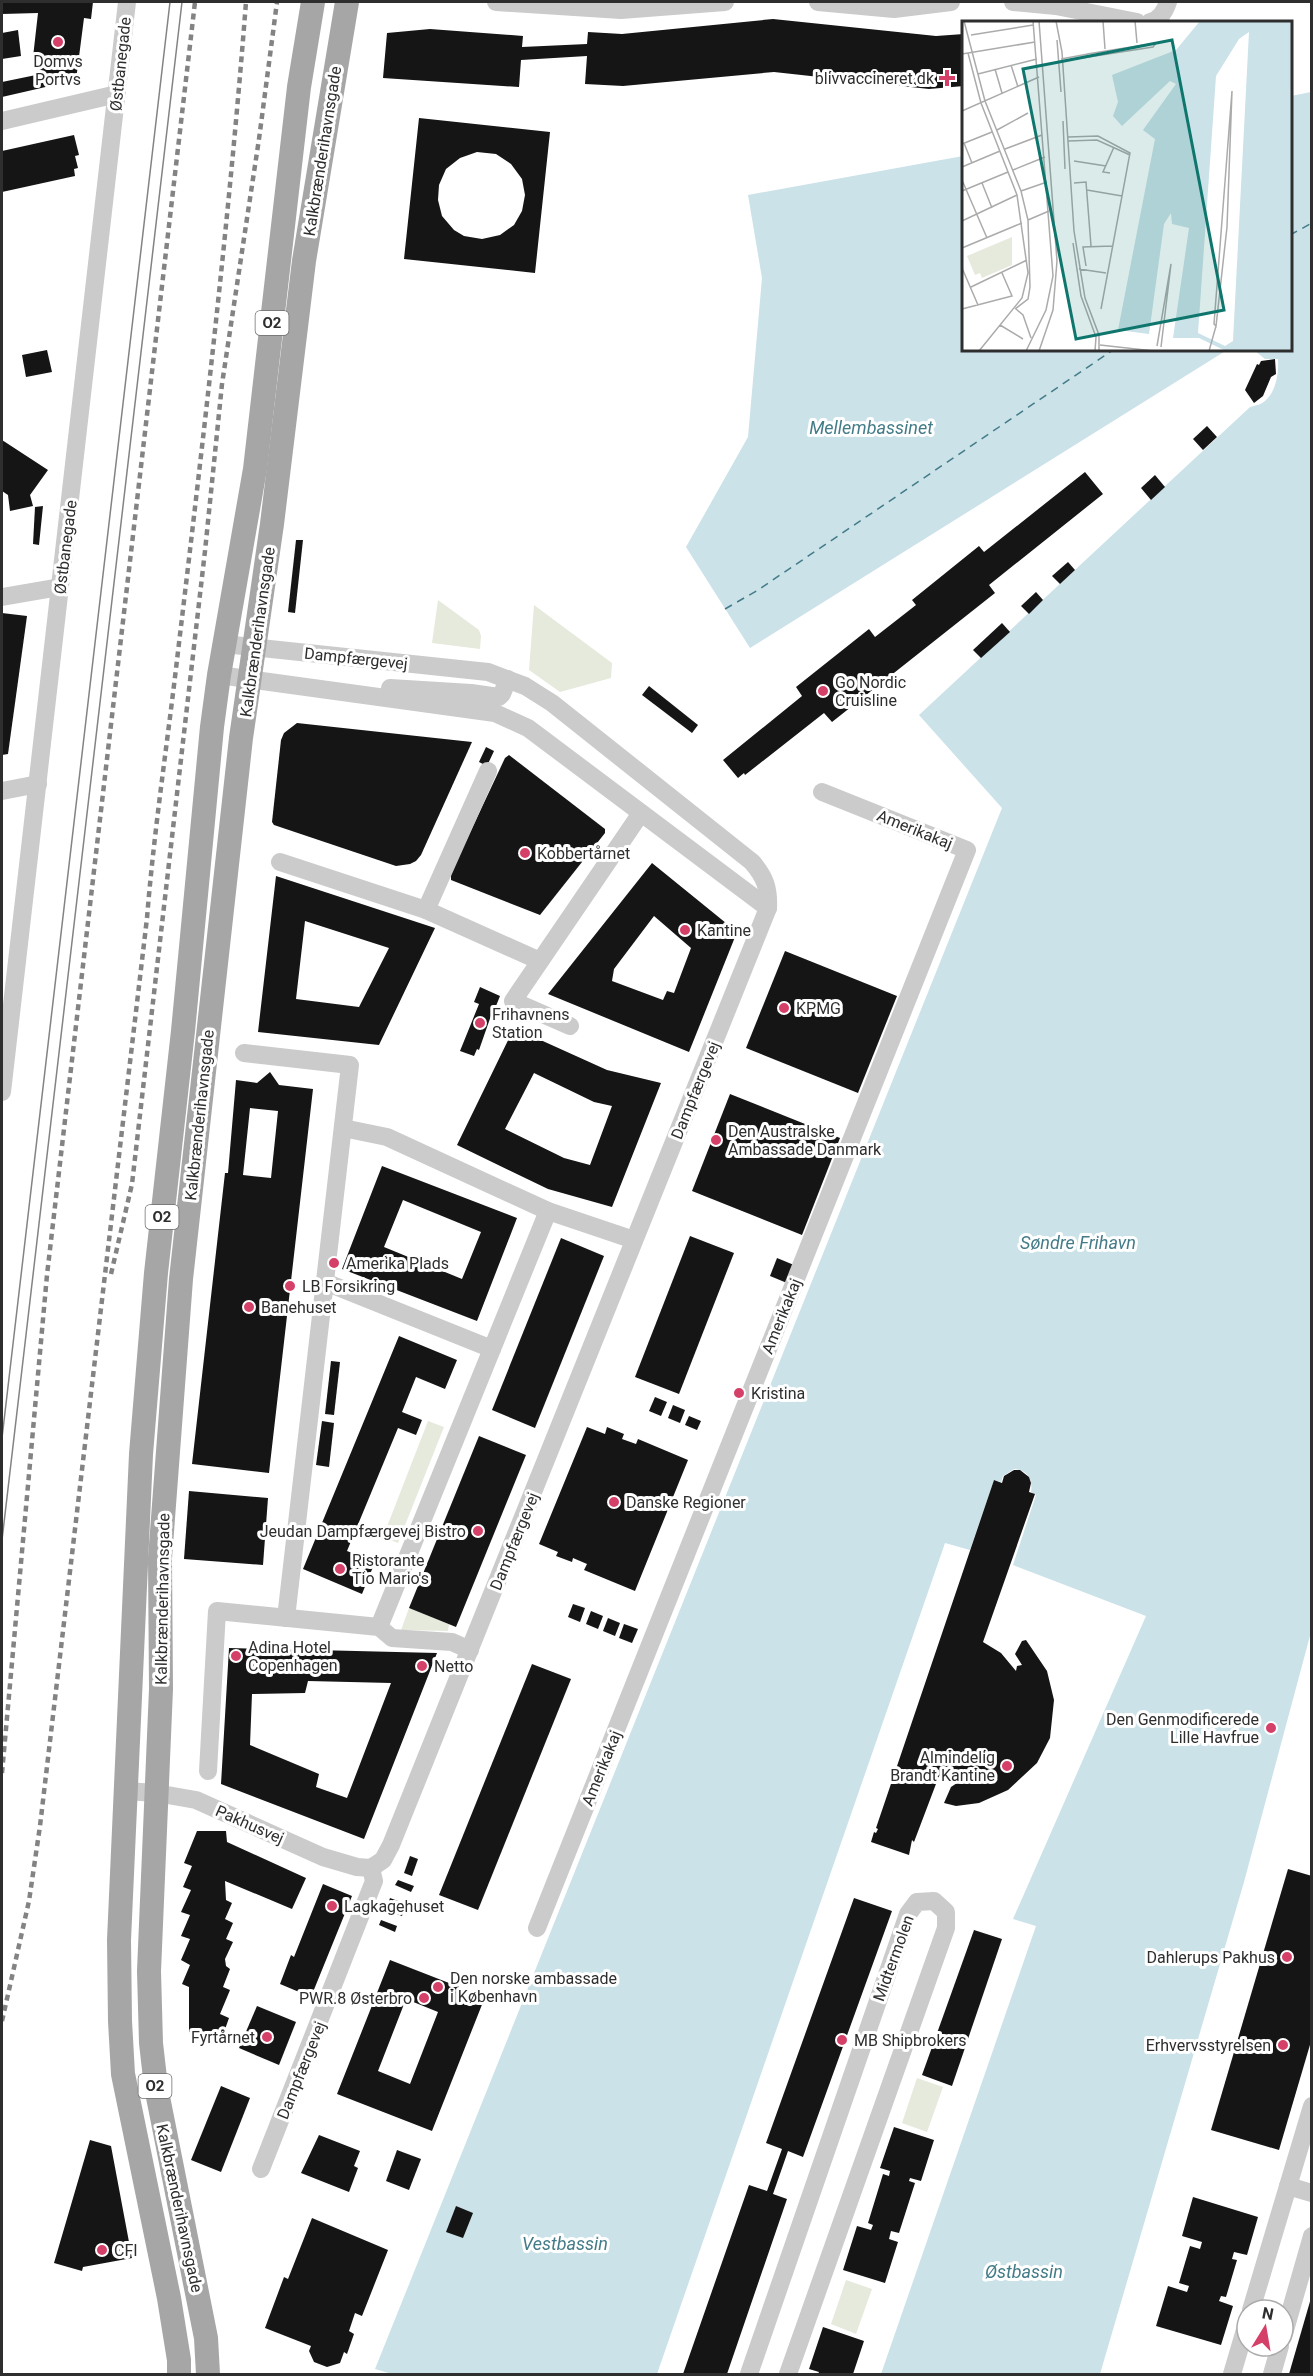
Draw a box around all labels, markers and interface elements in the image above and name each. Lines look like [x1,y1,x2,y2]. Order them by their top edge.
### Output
street label: Østbanegade [106,16,135,112]
inset map [962,21,1292,351]
marker: Domvs Portvs [51,35,65,49]
place label: Domvs Portvs [33,52,83,89]
street label: Kalkbrænderihavnsgade [300,65,345,237]
place label: blivvaccineret.dk [815,69,935,88]
marker: blivvaccineret.dk [938,69,956,87]
road number: O2 [256,311,288,335]
water label: Mellembassinet [809,417,933,438]
street label: Østbanegade [50,499,81,595]
street label: Kalkbrænderihavnsgade [236,546,279,718]
street label: Dampfærgevej [303,644,409,673]
place label: Go Nordic Cruisline [835,673,906,710]
marker: Go Nordic Cruisline [816,684,830,698]
street label: Amerikakaj [874,806,955,853]
place label: Kobbertårnet [537,844,630,863]
marker: Kobbertårnet [518,846,532,860]
place label: Kantine [697,921,751,940]
marker: Kantine [678,923,692,937]
place label: KPMG [796,999,841,1018]
marker: KPMG [777,1001,791,1015]
place label: Frihavnens Station [492,1005,570,1042]
marker: Frihavnens Station [473,1016,487,1030]
street label: Kalkbrænderihavnsgade [181,1029,218,1201]
street label: Dampfærgevej [667,1038,724,1142]
place label: Den Australske Ambassade Danmark [728,1122,882,1159]
marker: Den Australske Ambassade Danmark [709,1133,723,1147]
road number: O2 [146,1205,178,1229]
water label: Søndre Frihavn [1020,1232,1136,1253]
place label: Amerika Plads [346,1254,449,1273]
marker: Amerika Plads [327,1256,341,1270]
street label: Amerikakaj [758,1276,805,1357]
place label: LB Forsikring [302,1277,395,1296]
marker: LB Forsikring [283,1279,297,1293]
place label: Banehuset [261,1298,337,1317]
marker: Banehuset [242,1300,256,1314]
place label: Kristina [751,1384,805,1403]
marker: Kristina [732,1386,746,1400]
street label: Dampfærgevej [486,1489,543,1593]
place label: Danske Regioner [626,1493,746,1512]
marker: Danske Regioner [607,1495,621,1509]
street label: Kalkbrænderihavnsgade [152,1513,173,1685]
place label: Jeudan Dampfærgevej Bistro [260,1522,466,1541]
marker: Jeudan Dampfærgevej Bistro [471,1524,485,1538]
place label: Ristorante Tio Mario's [352,1551,429,1588]
marker: Ristorante Tio Mario's [333,1562,347,1576]
place label: Adina Hotel Copenhagen [248,1638,338,1675]
marker: Adina Hotel Copenhagen [229,1649,243,1663]
place label: Netto [434,1657,473,1676]
marker: Netto [415,1659,429,1673]
place label: Den Genmodificerede Lille Havfrue [1106,1710,1259,1747]
marker: Den Genmodificerede Lille Havfrue [1264,1721,1278,1735]
street label: Amerikakaj [578,1728,625,1809]
place label: Almindelig Brandt Kantine [890,1748,995,1785]
marker: Almindelig Brandt Kantine [1000,1759,1014,1773]
street label: Pakhusvej [213,1801,287,1848]
place label: Lagkagehuset [344,1897,444,1916]
marker: Lagkagehuset [325,1899,339,1913]
street label: Midtermolen [869,1912,918,2004]
place label: Dahlerups Pakhus [1146,1948,1275,1967]
marker: Dahlerups Pakhus [1280,1950,1294,1964]
place label: Den norske ambassade i København [450,1969,617,2006]
marker: Den norske ambassade i København [431,1980,445,1994]
place label: PWR.8 Østerbro [299,1989,412,2008]
marker: PWR.8 Østerbro [417,1991,431,2005]
street label: Dampfærgevej [273,2018,330,2122]
place label: Fyrtårnet [191,2028,255,2047]
marker: Fyrtårnet [260,2030,274,2044]
place label: MB Shipbrokers [854,2031,967,2050]
marker: MB Shipbrokers [835,2033,849,2047]
place label: Erhvervsstyrelsen [1146,2036,1271,2055]
marker: Erhvervsstyrelsen [1276,2038,1290,2052]
road number: O2 [138,2074,172,2098]
street label: Kalkbrænderihavnsgade [152,2122,207,2294]
water label: Vestbassin [522,2233,608,2254]
place label: CFI [114,2241,138,2260]
marker: CFI [95,2243,109,2257]
water label: Østbassin [985,2261,1063,2282]
north arrow [1235,2298,1295,2358]
text: N [1260,2303,1275,2324]

